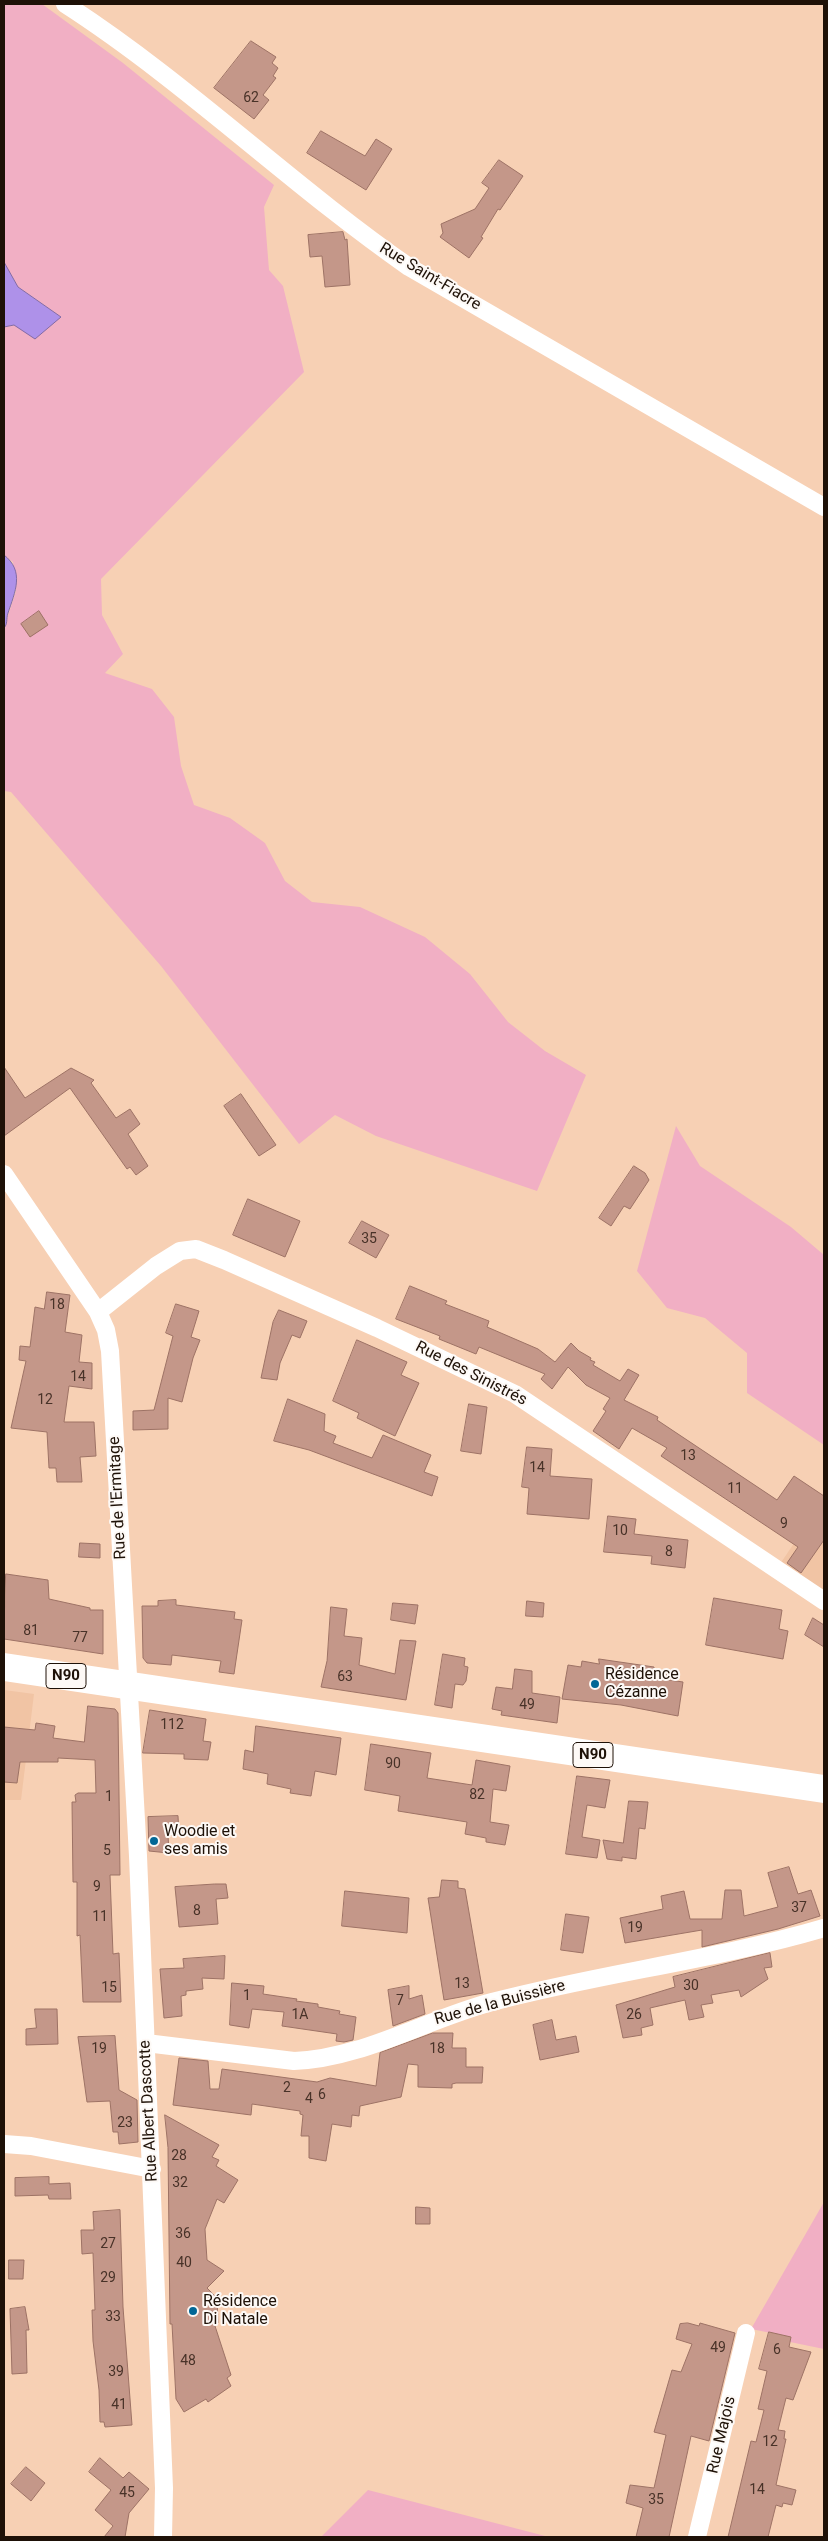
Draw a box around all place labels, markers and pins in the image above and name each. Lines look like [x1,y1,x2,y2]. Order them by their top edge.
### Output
place label: Résidence Cézanne [605,1665,679,1703]
marker: Résidence Cézanne [589,1678,601,1690]
place label: Woodie et ses amis [164,1822,235,1860]
marker: Woodie et ses amis [148,1835,160,1847]
place label: Résidence Di Natale [203,2292,277,2330]
marker: Résidence Di Natale [187,2305,199,2317]

